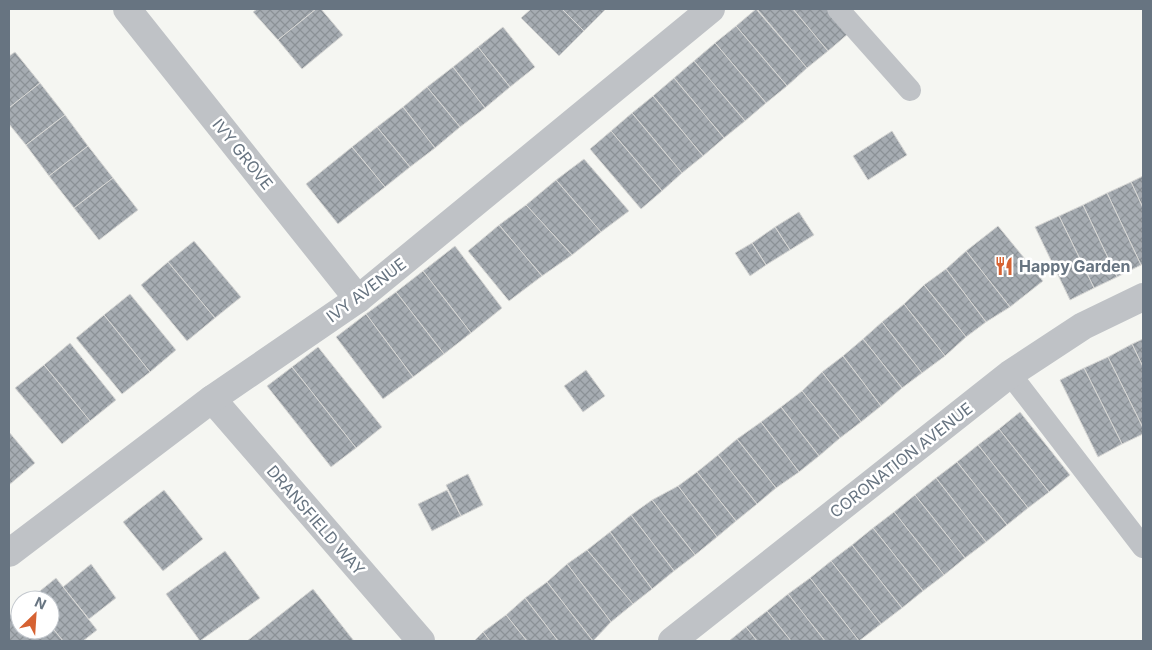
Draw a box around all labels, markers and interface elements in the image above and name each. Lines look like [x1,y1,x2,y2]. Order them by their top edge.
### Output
street label: IVY GROVE [208,115,278,193]
street label: IVY AVENUE [322,253,410,327]
restaurant icon: Happy Garden [993,255,1015,277]
place label: Happy Garden [1019,256,1131,276]
street label: CORONATION AVENUE [826,398,976,522]
street label: DRANSFIELD WAY [263,461,369,579]
north arrow [10,590,60,640]
text: N [32,593,49,613]

